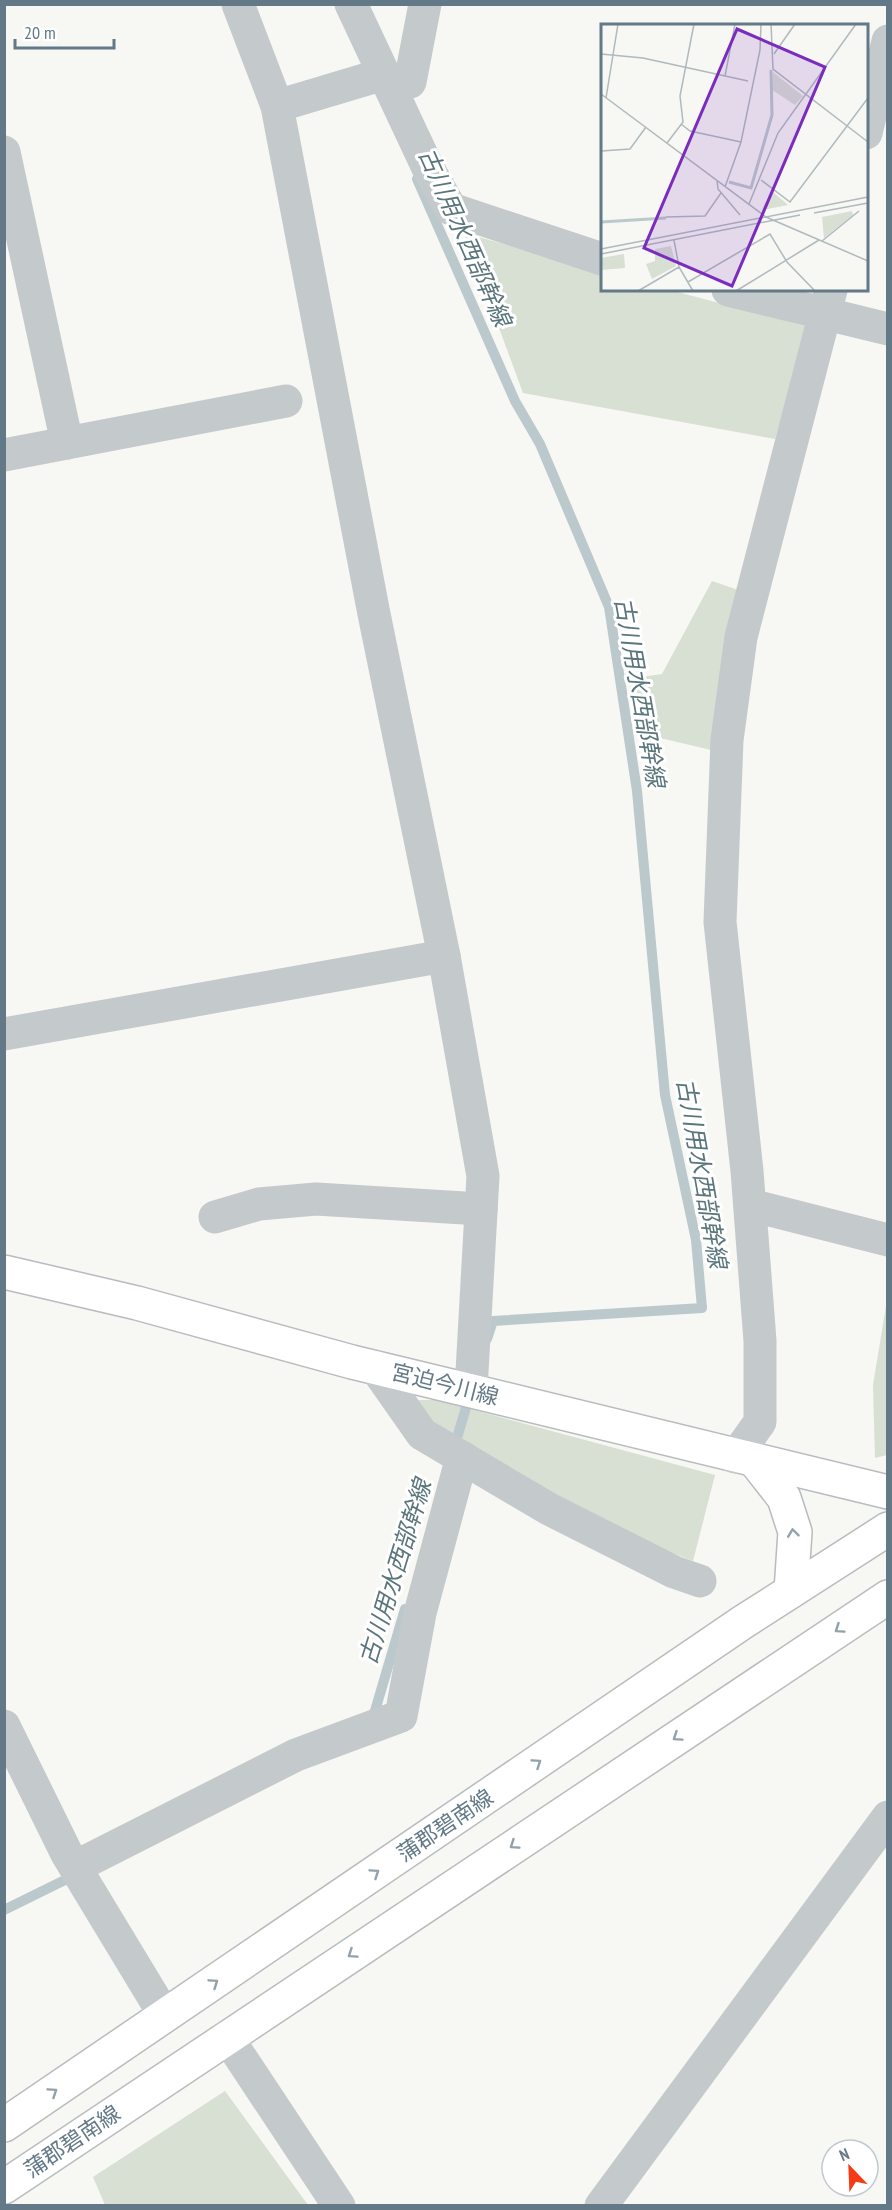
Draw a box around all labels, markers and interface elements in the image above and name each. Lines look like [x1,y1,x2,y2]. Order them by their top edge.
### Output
scale bar [15,12,114,50]
text: 20 m [24,21,56,44]
inset map [601,24,868,291]
water label: 古川用水西部幹線 [412,143,519,334]
water label: 古川用水西部幹線 [608,595,672,792]
water label: 古川用水西部幹線 [670,1076,734,1273]
street label: 宮迫今川線 [388,1357,502,1411]
water label: 古川用水西部幹線 [352,1473,439,1668]
one-way arrow [788,1528,800,1538]
one-way arrow [835,1622,846,1633]
one-way arrow [672,1730,683,1741]
one-way arrow [530,1759,541,1770]
street label: 蒲郡碧南線 [392,1783,498,1867]
one-way arrow [510,1838,521,1849]
one-way arrow [369,1869,380,1880]
one-way arrow [348,1946,358,1958]
one-way arrow [208,1979,219,1990]
one-way arrow [46,2088,57,2099]
street label: 蒲郡碧南線 [19,2099,125,2183]
north arrow [820,2138,880,2198]
text: N [836,2143,852,2165]

